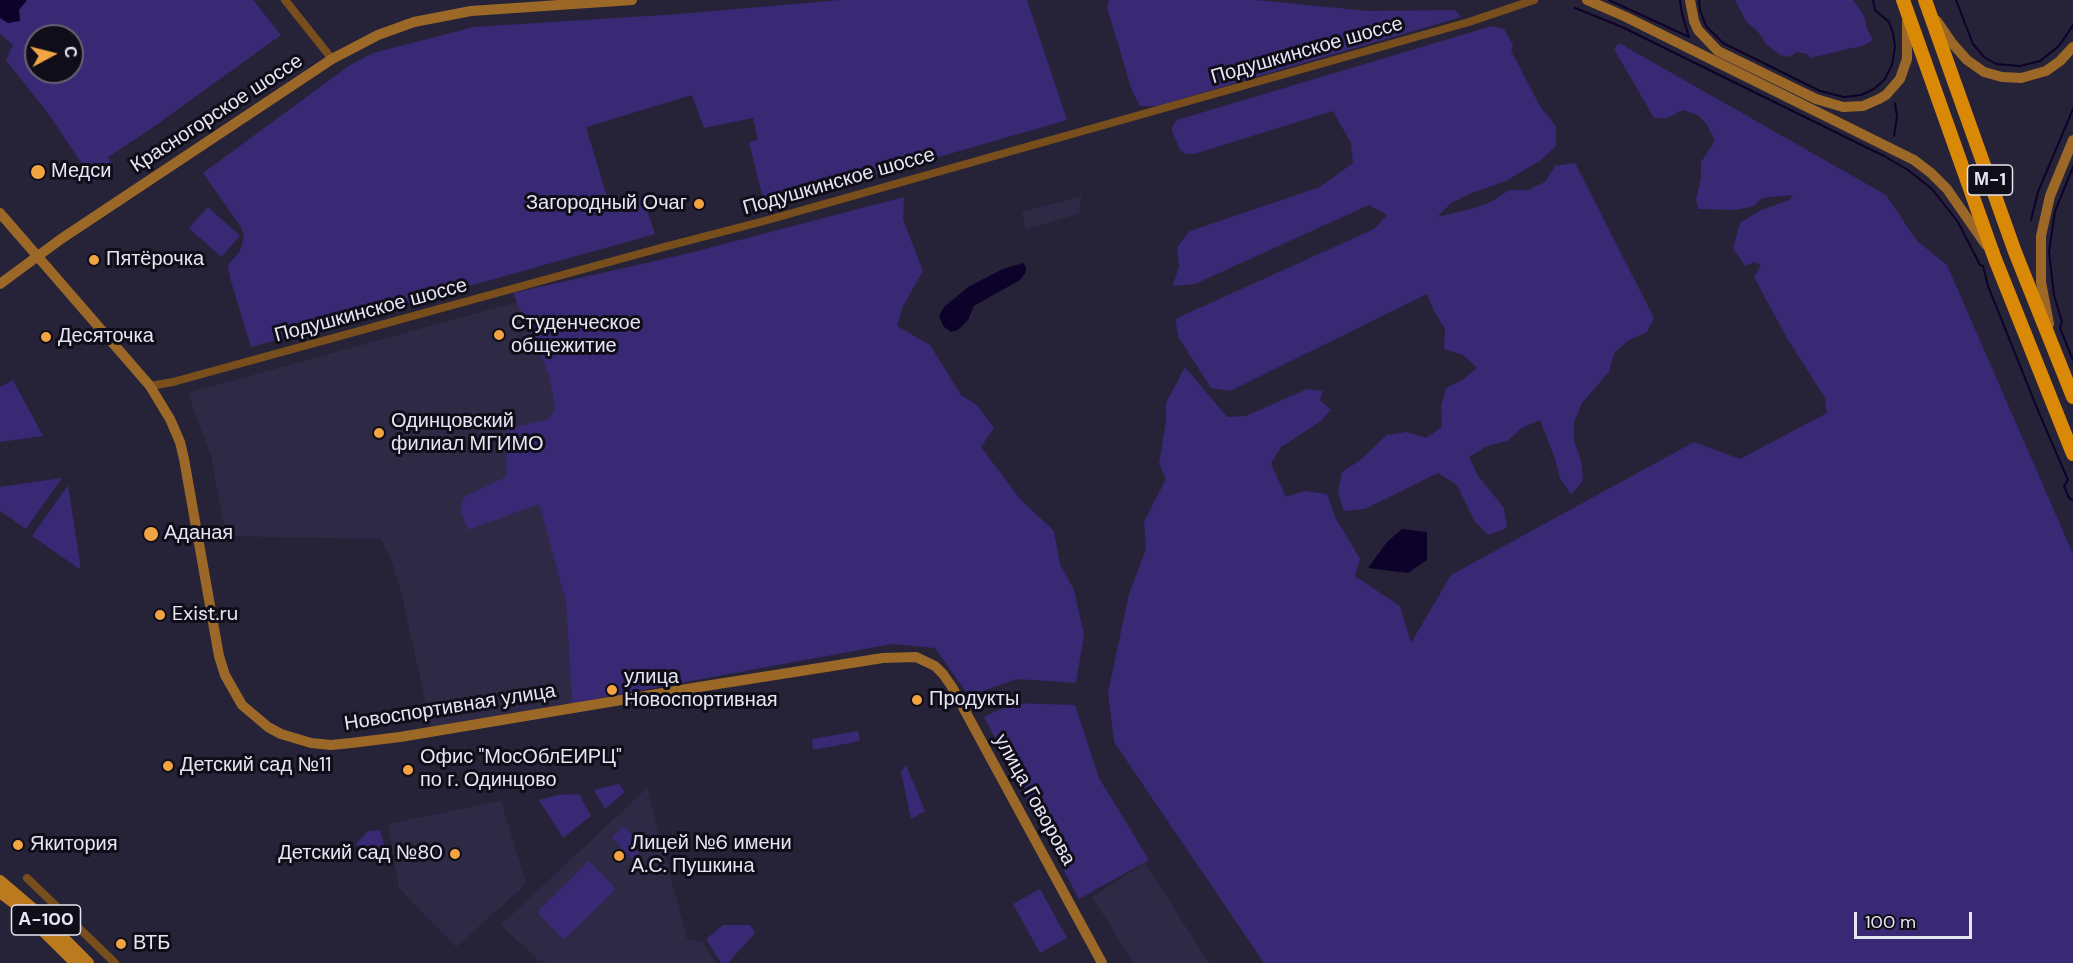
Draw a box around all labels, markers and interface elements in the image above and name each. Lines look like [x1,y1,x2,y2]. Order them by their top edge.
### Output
street label: Подушкинское шоссе [1208,12,1406,90]
north arrow [24,24,84,84]
text: С [59,45,82,59]
street label: Красногорское шоссе [127,49,307,179]
street label: Подушкинское шоссе [740,143,938,221]
place label: Медси [51,160,111,184]
marker: Медси [29,163,47,181]
road number: М-1 [1968,165,2012,195]
place label: Загородный Очаг [526,192,687,216]
marker: Загородный Очаг [692,197,706,211]
place label: Пятёрочка [106,248,204,272]
marker: Пятёрочка [87,253,101,267]
street label: Подушкинское шоссе [272,274,470,348]
place label: Студенческое общежитие [511,312,641,359]
place label: Десяточка [58,325,154,349]
marker: Студенческое общежитие [492,328,506,342]
marker: Десяточка [39,330,53,344]
place label: Одинцовский филиал МГИМО [391,410,544,457]
marker: Одинцовский филиал МГИМО [372,426,386,440]
place label: Аданая [164,522,233,546]
marker: Аданая [142,525,160,543]
place label: Exist.ru [172,603,238,627]
marker: Exist.ru [153,608,167,622]
place label: улица Новоспортивная [624,666,778,713]
street label: Новоспортивная улица [342,679,558,737]
marker: улица Новоспортивная [605,683,619,697]
place label: Продукты [929,688,1019,712]
marker: Продукты [910,693,924,707]
street label: улица Говорова [988,730,1080,870]
place label: Офис "МосОблЕИРЦ" по г. Одинцово [420,746,622,793]
place label: Детский сад №11 [180,754,331,778]
marker: Детский сад №11 [161,759,175,773]
marker: Офис "МосОблЕИРЦ" по г. Одинцово [401,763,415,777]
place label: Лицей №6 имени А.С. Пушкина [631,832,792,879]
place label: Якитория [30,833,118,857]
marker: Якитория [11,838,25,852]
place label: Детский сад №80 [278,842,443,866]
marker: Детский сад №80 [448,847,462,861]
marker: Лицей №6 имени А.С. Пушкина [612,849,626,863]
scale bar [1857,900,1976,938]
road number: А-100 [12,905,80,935]
text: 100 m [1865,910,1916,934]
place label: ВТБ [133,932,170,956]
marker: ВТБ [114,937,128,951]

